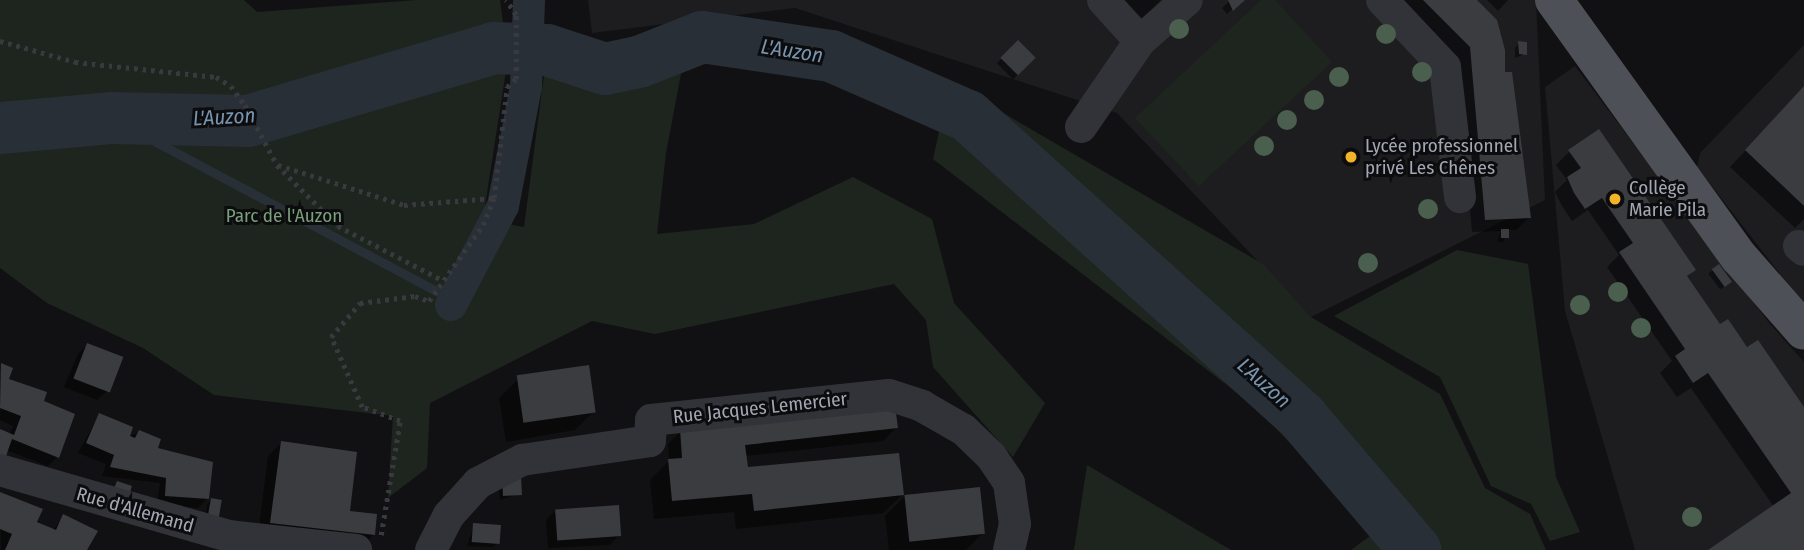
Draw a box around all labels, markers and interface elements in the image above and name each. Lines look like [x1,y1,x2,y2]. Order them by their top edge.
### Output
water label: L'Auzon [759,34,825,68]
water label: L'Auzon [192,103,256,131]
place label: Lycée professionnel privé Les Chênes [1365,135,1518,179]
marker: Lycée professionnel privé Les Chênes [1343,149,1359,165]
place label: Collège Marie Pila [1629,177,1706,221]
marker: Collège Marie Pila [1607,191,1623,207]
park label: Parc de l'Auzon [226,205,342,227]
water label: L'Auzon [1232,353,1296,413]
street label: Rue Jacques Lemercier [672,388,848,428]
street label: Rue d'Allemand [74,482,196,538]

